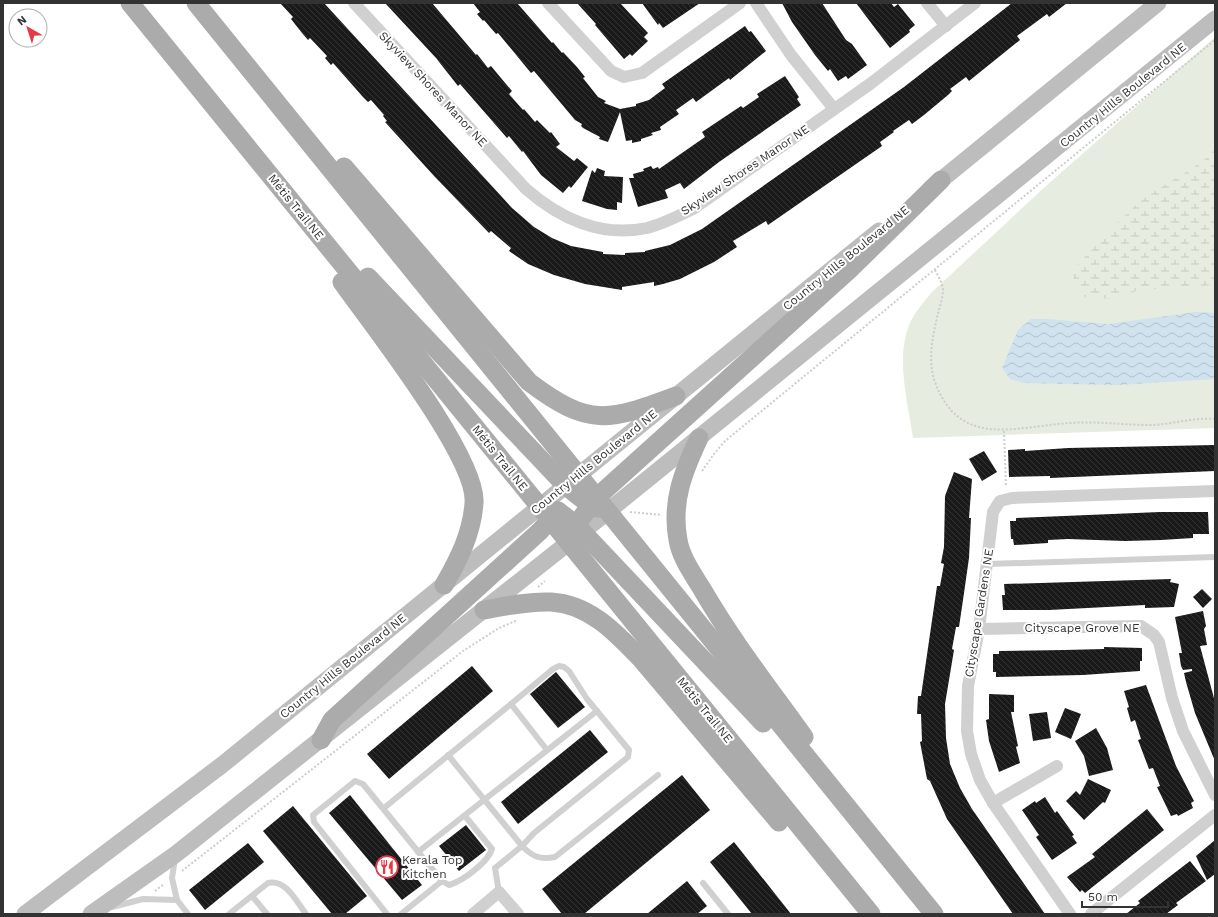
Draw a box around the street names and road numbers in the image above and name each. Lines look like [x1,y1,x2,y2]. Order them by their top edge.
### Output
street label: Skyview Shores Manor NE [376,29,490,150]
street label: Country Hills Boulevard NE [1057,40,1189,150]
street label: Skyview Shores Manor NE [678,122,812,218]
street label: Métis Trail NE [265,171,327,243]
street label: Country Hills Boulevard NE [780,203,912,313]
street label: Country Hills Boulevard NE [528,407,660,517]
street label: Métis Trail NE [469,422,531,494]
street label: Cityscape Gardens NE [962,547,996,678]
street label: Country Hills Boulevard NE [277,611,409,721]
street label: Cityscape Grove NE [1024,621,1140,635]
street label: Métis Trail NE [674,674,736,746]

